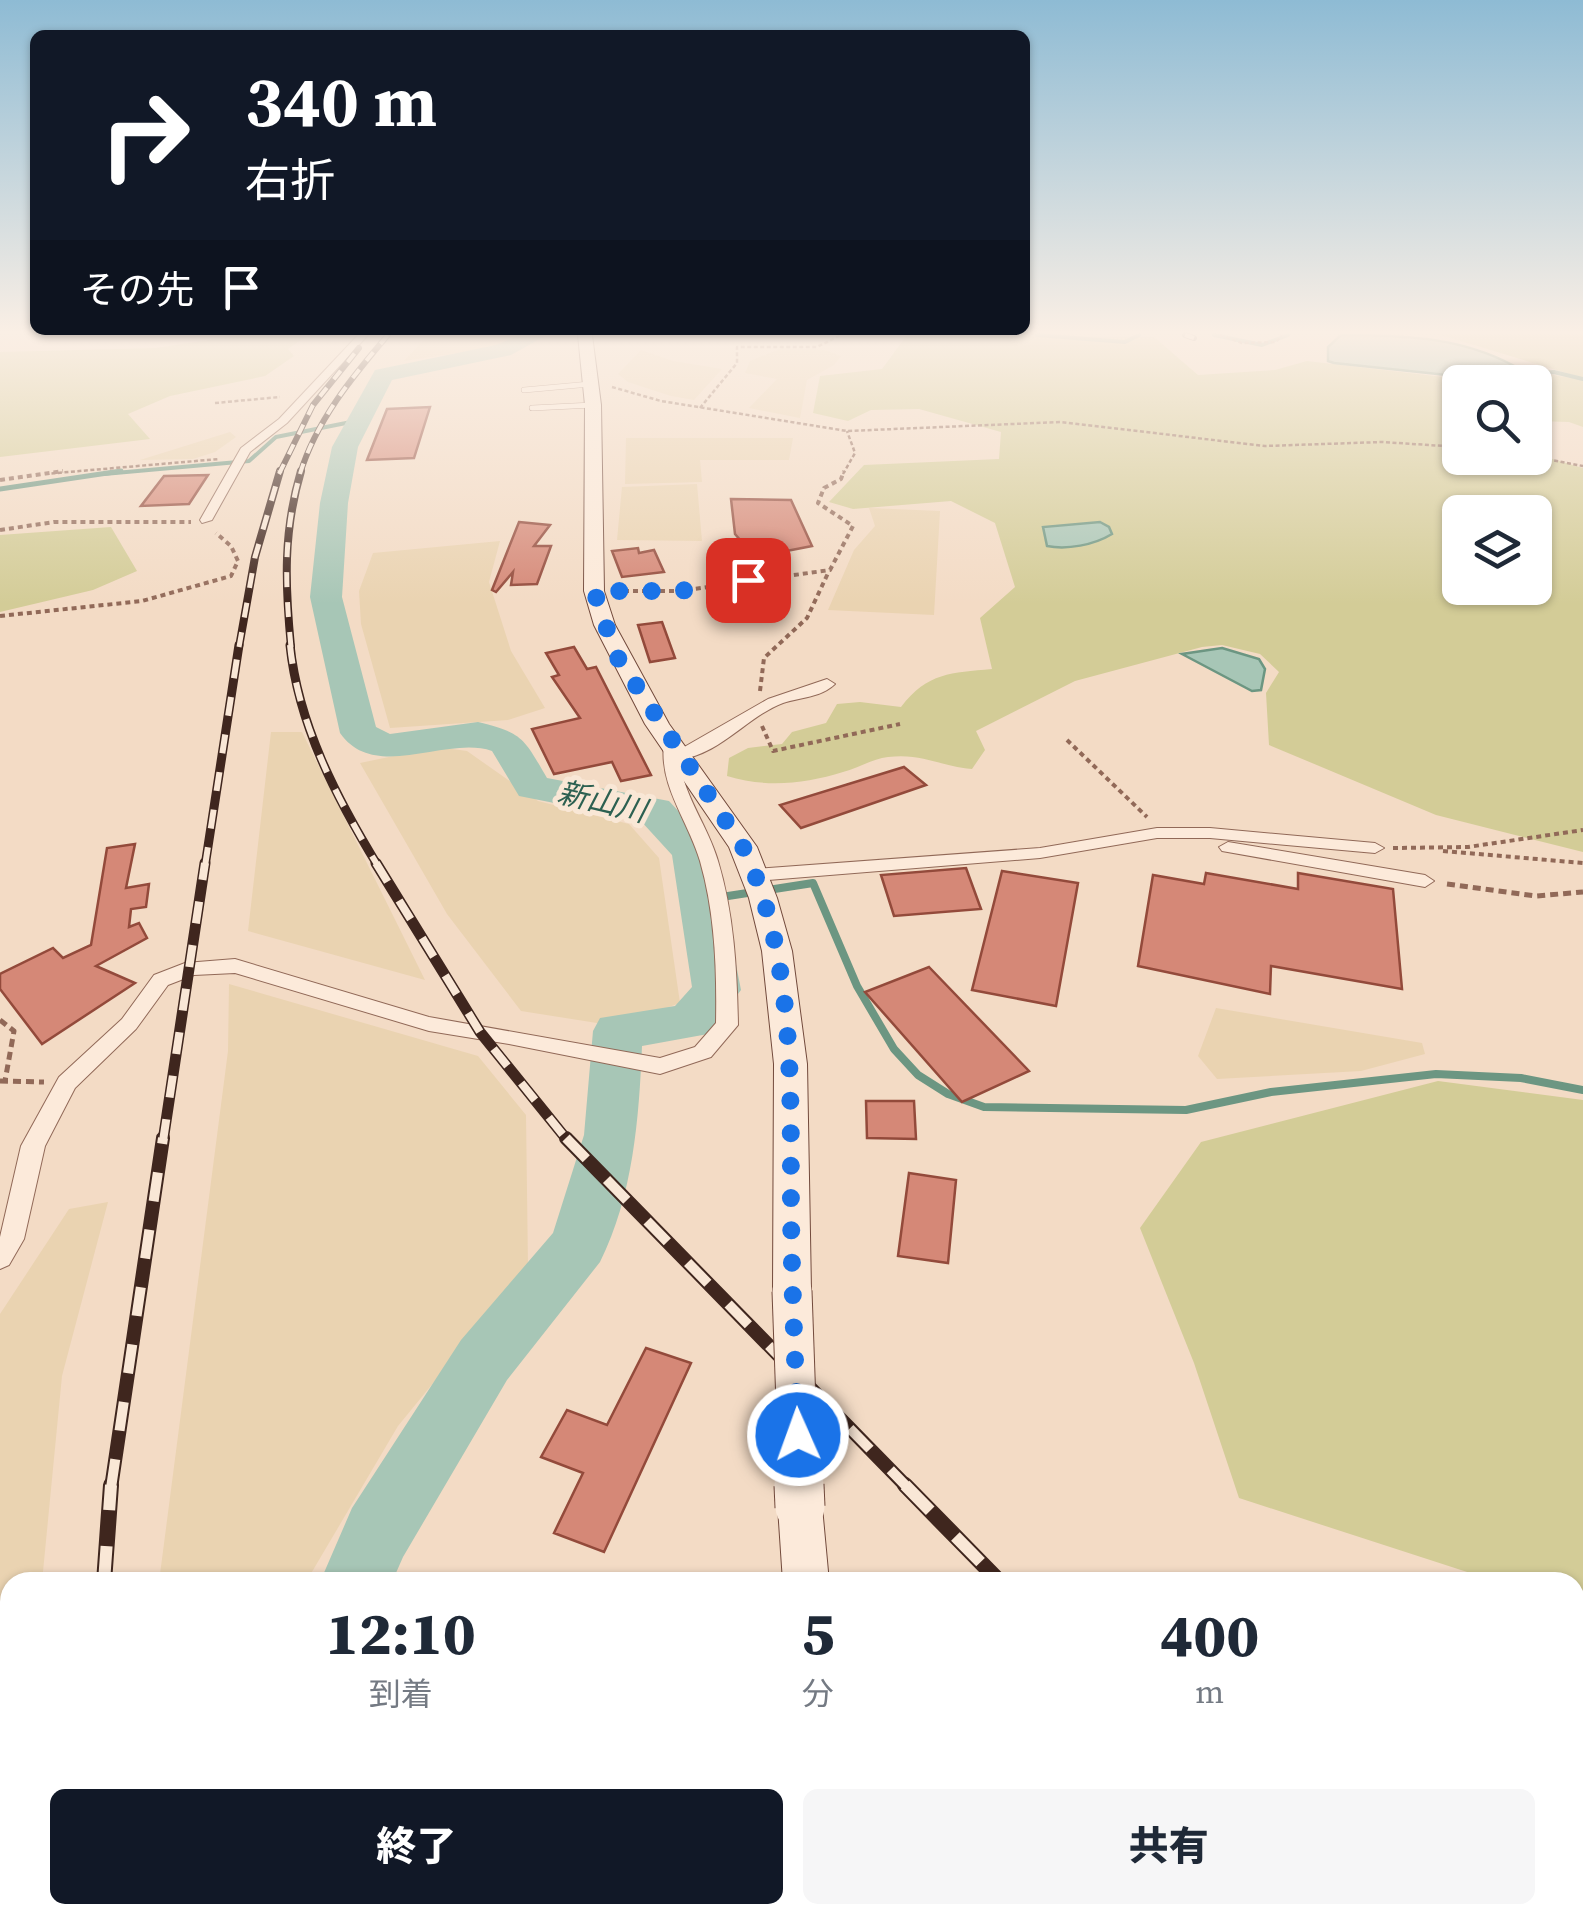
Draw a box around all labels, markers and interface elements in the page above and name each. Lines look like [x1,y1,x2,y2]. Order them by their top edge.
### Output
text: 340 m [245,53,437,149]
icon: right [80,70,210,200]
text: 右折 [245,149,335,211]
icon: arrive [214,260,269,315]
text: その先 [80,264,194,316]
map controls [1442,365,1552,605]
button: search [1442,365,1552,475]
button: layers [1442,495,1552,605]
pin [706,538,791,623]
icon: arrive [721,553,776,608]
water label: 新山川 [554,771,653,832]
position arrow [746,1383,850,1487]
text: 12:10 [326,1592,476,1674]
text: 5 [802,1592,835,1674]
text: 400 [1160,1594,1259,1676]
text: m [1195,1670,1224,1714]
text: 到着 [369,1672,433,1716]
text: 分 [802,1672,834,1716]
button: 終了 [50,1789,783,1904]
button: 共有 [803,1789,1535,1904]

